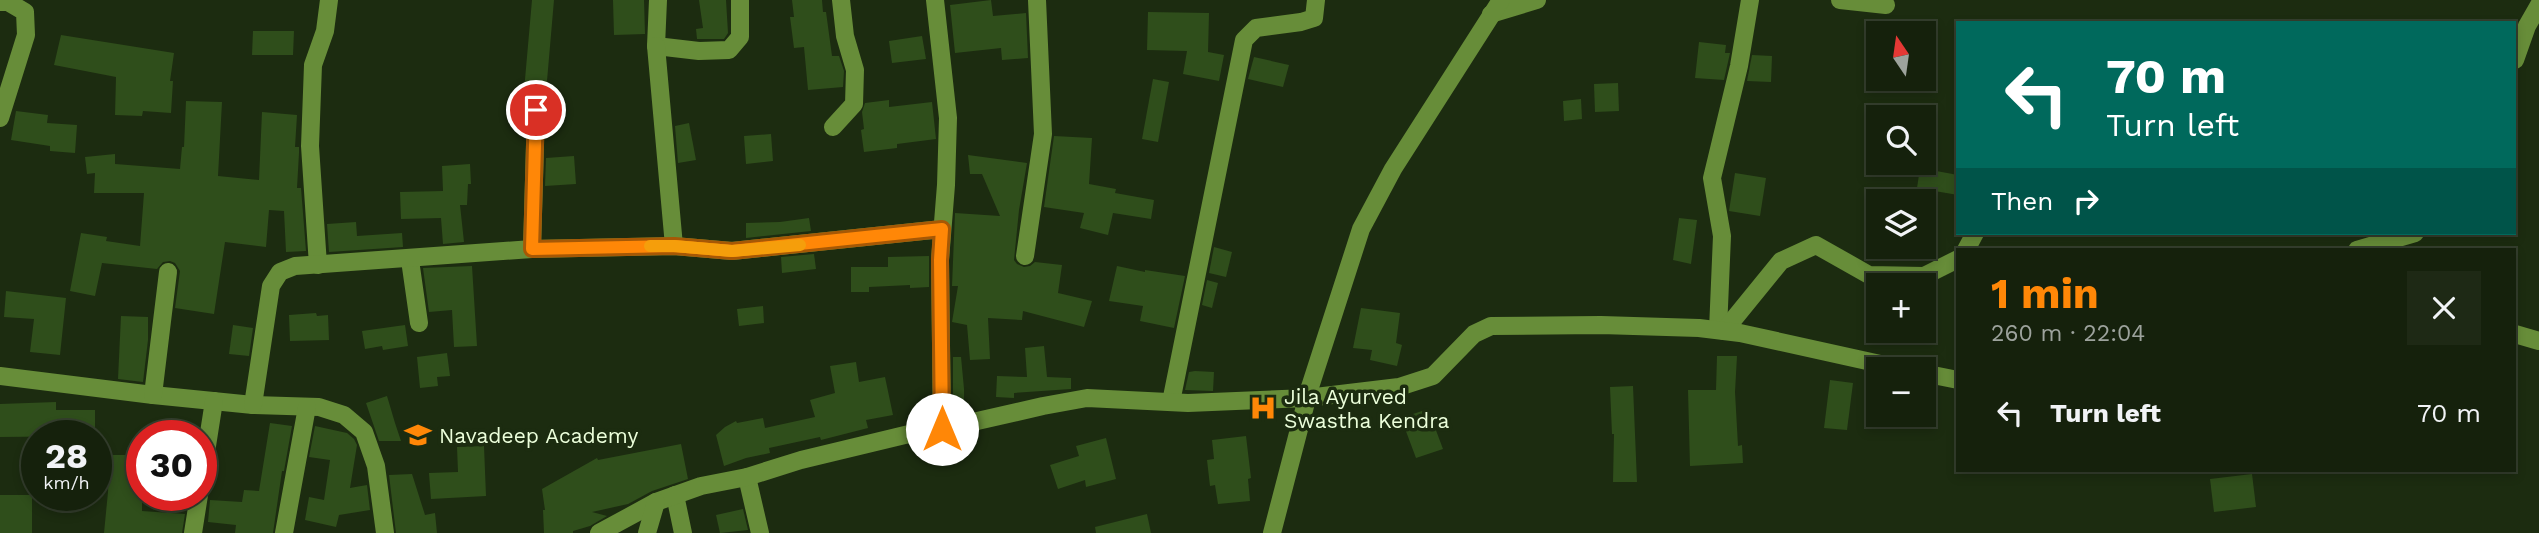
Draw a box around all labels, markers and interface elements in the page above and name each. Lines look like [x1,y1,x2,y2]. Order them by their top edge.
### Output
north arrow [1866,21,1936,91]
map controls [1866,21,1936,427]
text: 70 m [2106,47,2226,105]
icon: left [1991,49,2082,140]
pin [506,80,566,140]
icon: arrive [517,91,555,129]
button: search [1866,105,1936,175]
text: Turn left [2106,106,2239,144]
icon: right [2067,182,2105,220]
text: Then [1991,186,2053,216]
button: layers [1866,189,1936,259]
text: 1 min [1991,269,2099,318]
button: close [2407,271,2481,345]
button: + [1866,273,1936,343]
text: 260 m · 22:04 [1991,320,2145,347]
button: − [1866,357,1936,427]
place label: Jila Ayurved Swastha Kendra [1284,384,1450,433]
position arrow [905,392,979,466]
hospital icon: Jila Ayurved Swastha Kendra [1248,393,1278,423]
icon: left [1991,394,2029,432]
text: Turn left [2050,398,2161,428]
text: 70 m [2417,398,2481,428]
speed limit sign: 30 [126,420,217,511]
school or university icon: Navadeep Academy [403,420,433,450]
place label: Navadeep Academy [439,423,639,448]
text: 28 [45,435,88,477]
text: km/h [43,472,90,493]

